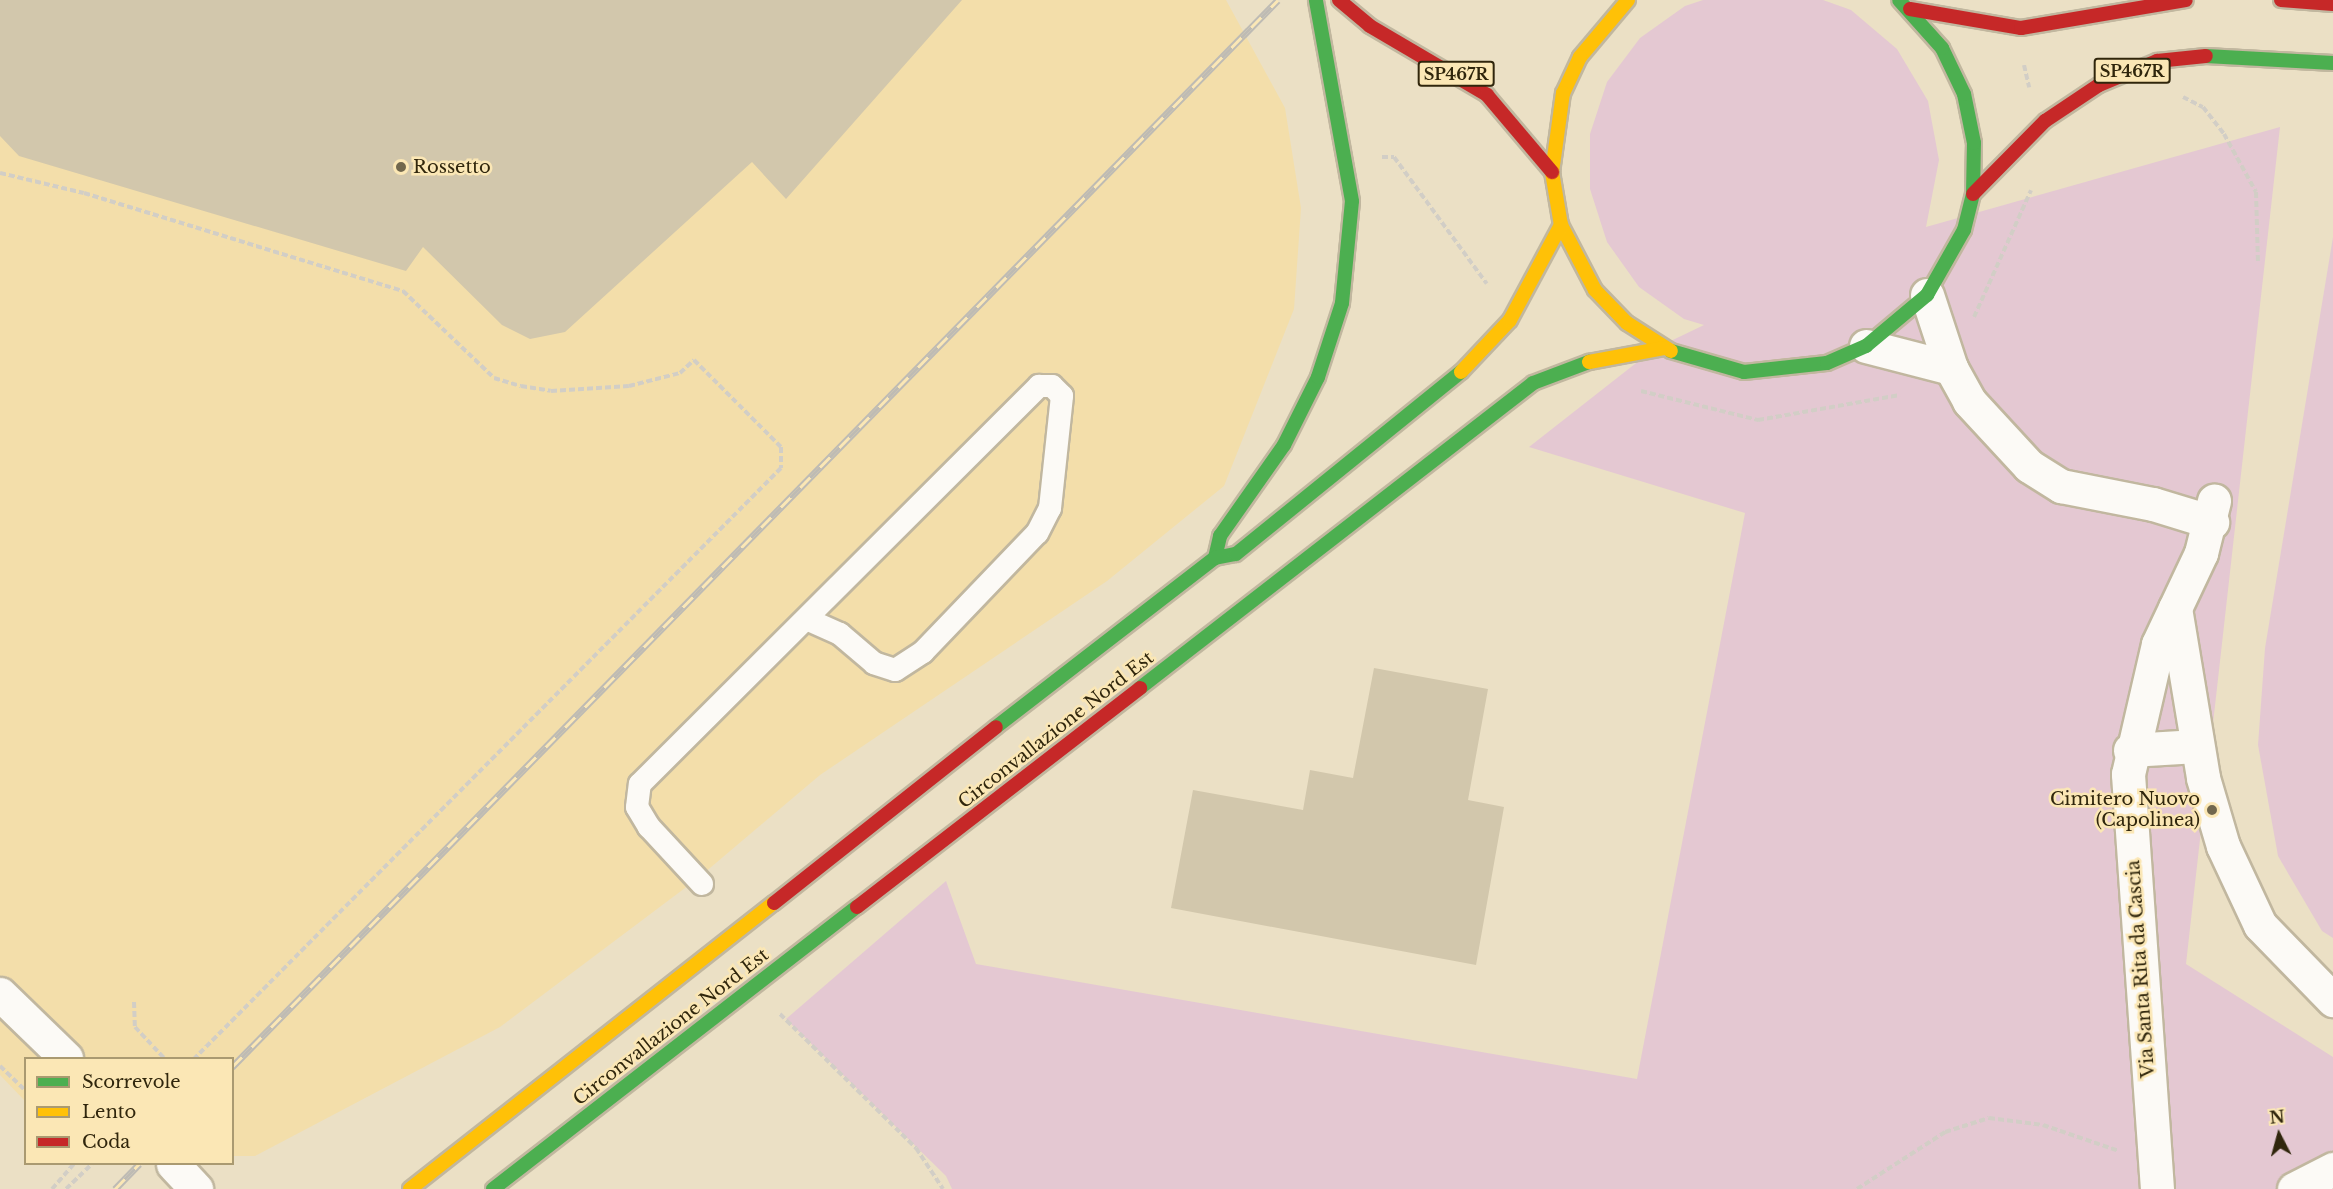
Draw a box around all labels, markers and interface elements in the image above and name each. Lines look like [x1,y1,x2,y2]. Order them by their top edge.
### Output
road number: SP467R [2093,58,2171,84]
road number: SP467R [1417,61,1495,87]
place label: Rossetto [413,156,491,178]
marker: Rossetto [394,160,408,174]
street label: Circonvallazione Nord Est [954,647,1158,813]
place label: Cimitero Nuovo (Capolinea) [2050,789,2200,832]
marker: Cimitero Nuovo (Capolinea) [2205,803,2219,817]
street label: Via Santa Rita da Cascia [2123,859,2159,1079]
street label: Circonvallazione Nord Est [569,944,773,1110]
legend [24,1057,234,1165]
text: Scorrevole [82,1071,181,1093]
text: Lento [82,1101,136,1123]
north arrow [2249,1105,2309,1165]
text: N [2269,1106,2286,1128]
text: Coda [82,1131,130,1153]

